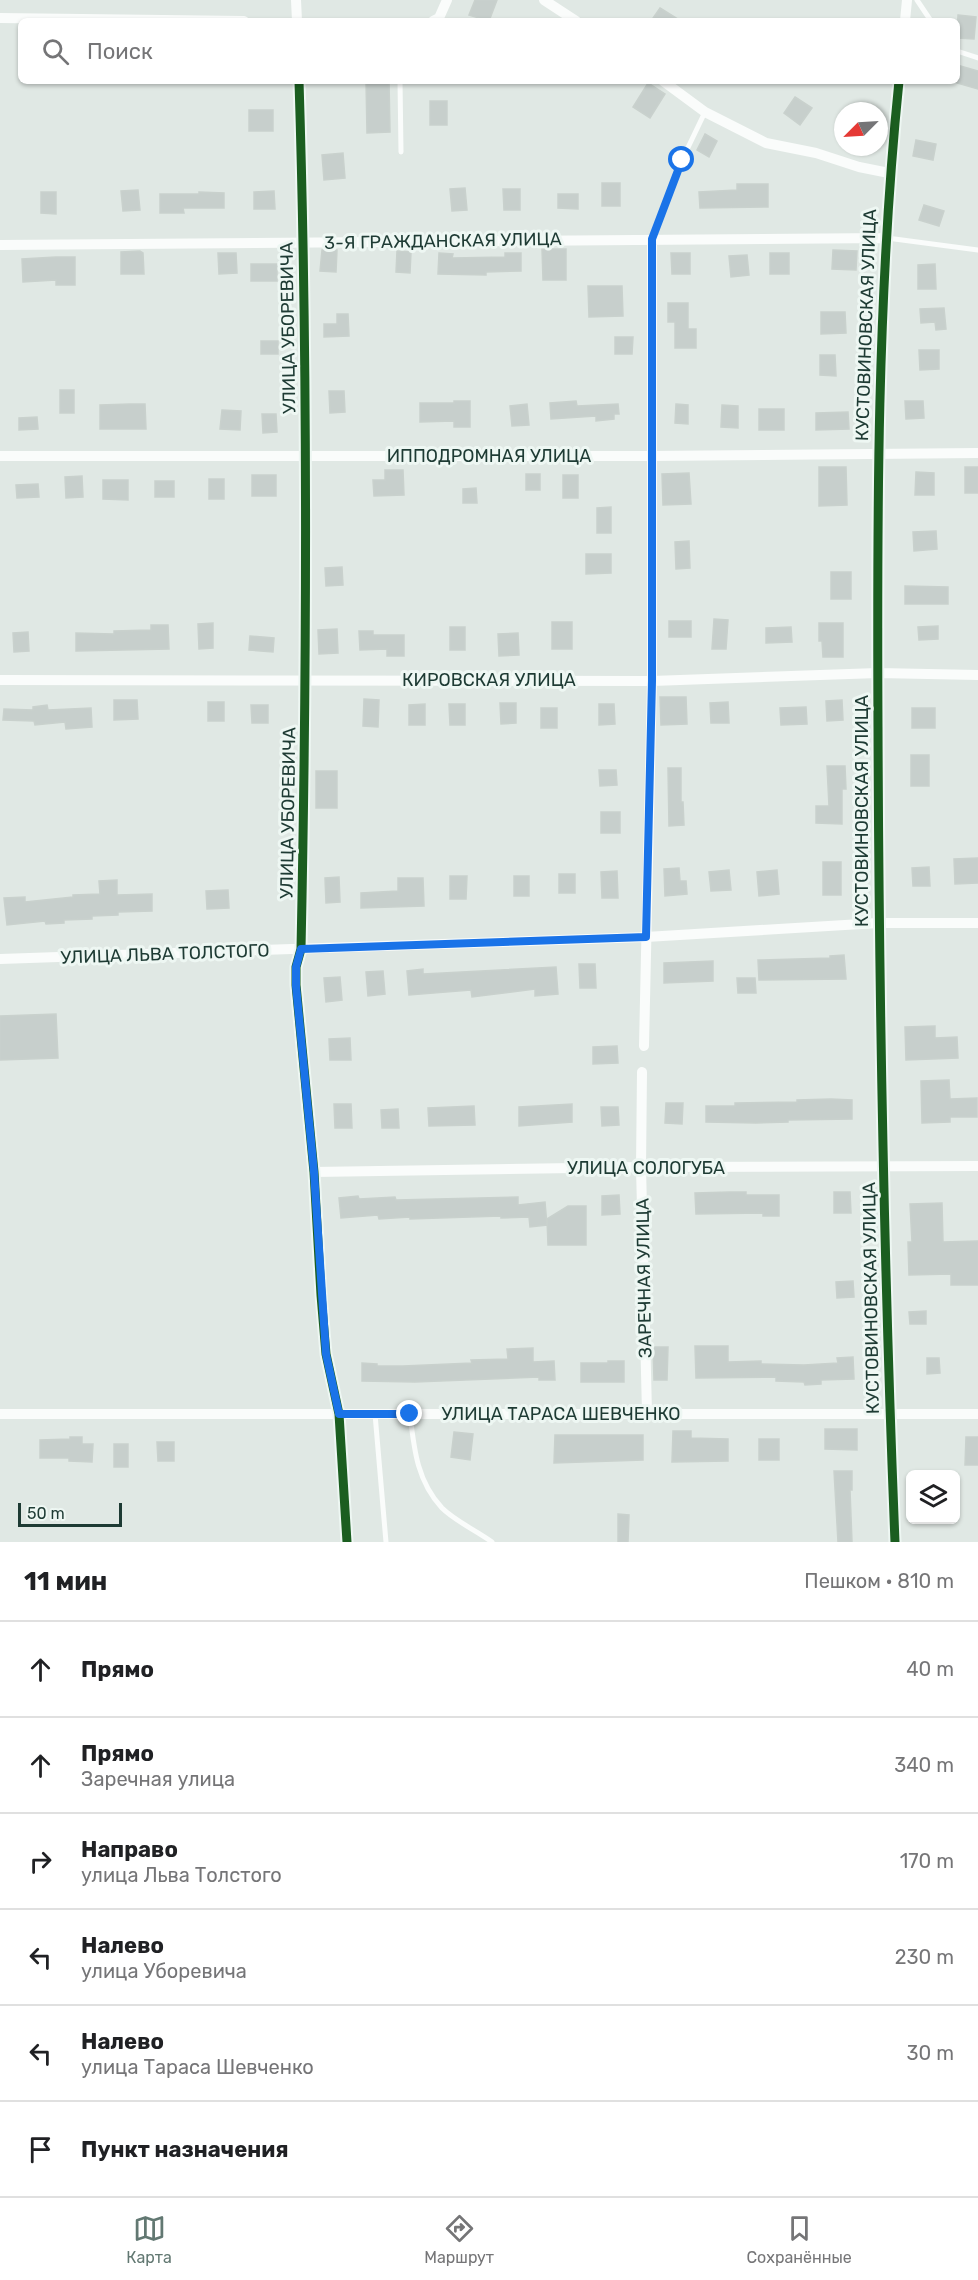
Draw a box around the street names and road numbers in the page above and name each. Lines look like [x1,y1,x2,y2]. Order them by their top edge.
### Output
street label: КУСТОВИНОВСКАЯ УЛИЦА [851,209,881,441]
street label: 3-Я ГРАЖДАНСКАЯ УЛИЦА [324,228,562,254]
street label: УЛИЦА УБОРЕВИЧА [276,242,300,414]
street label: ИППОДРОМНАЯ УЛИЦА [387,445,591,467]
street label: КИРОВСКАЯ УЛИЦА [402,669,576,691]
street label: КУСТОВИНОВСКАЯ УЛИЦА [851,695,873,927]
street label: УЛИЦА УБОРЕВИЧА [276,727,300,899]
street label: УЛИЦА ЛЬВА ТОЛСТОГО [60,939,270,969]
street label: УЛИЦА СОЛОГУБА [567,1157,725,1179]
street label: КУСТОВИНОВСКАЯ УЛИЦА [858,1182,884,1414]
street label: ЗАРЕЧНАЯ УЛИЦА [632,1198,656,1358]
street label: УЛИЦА ТАРАСА ШЕВЧЕНКО [441,1403,681,1425]

